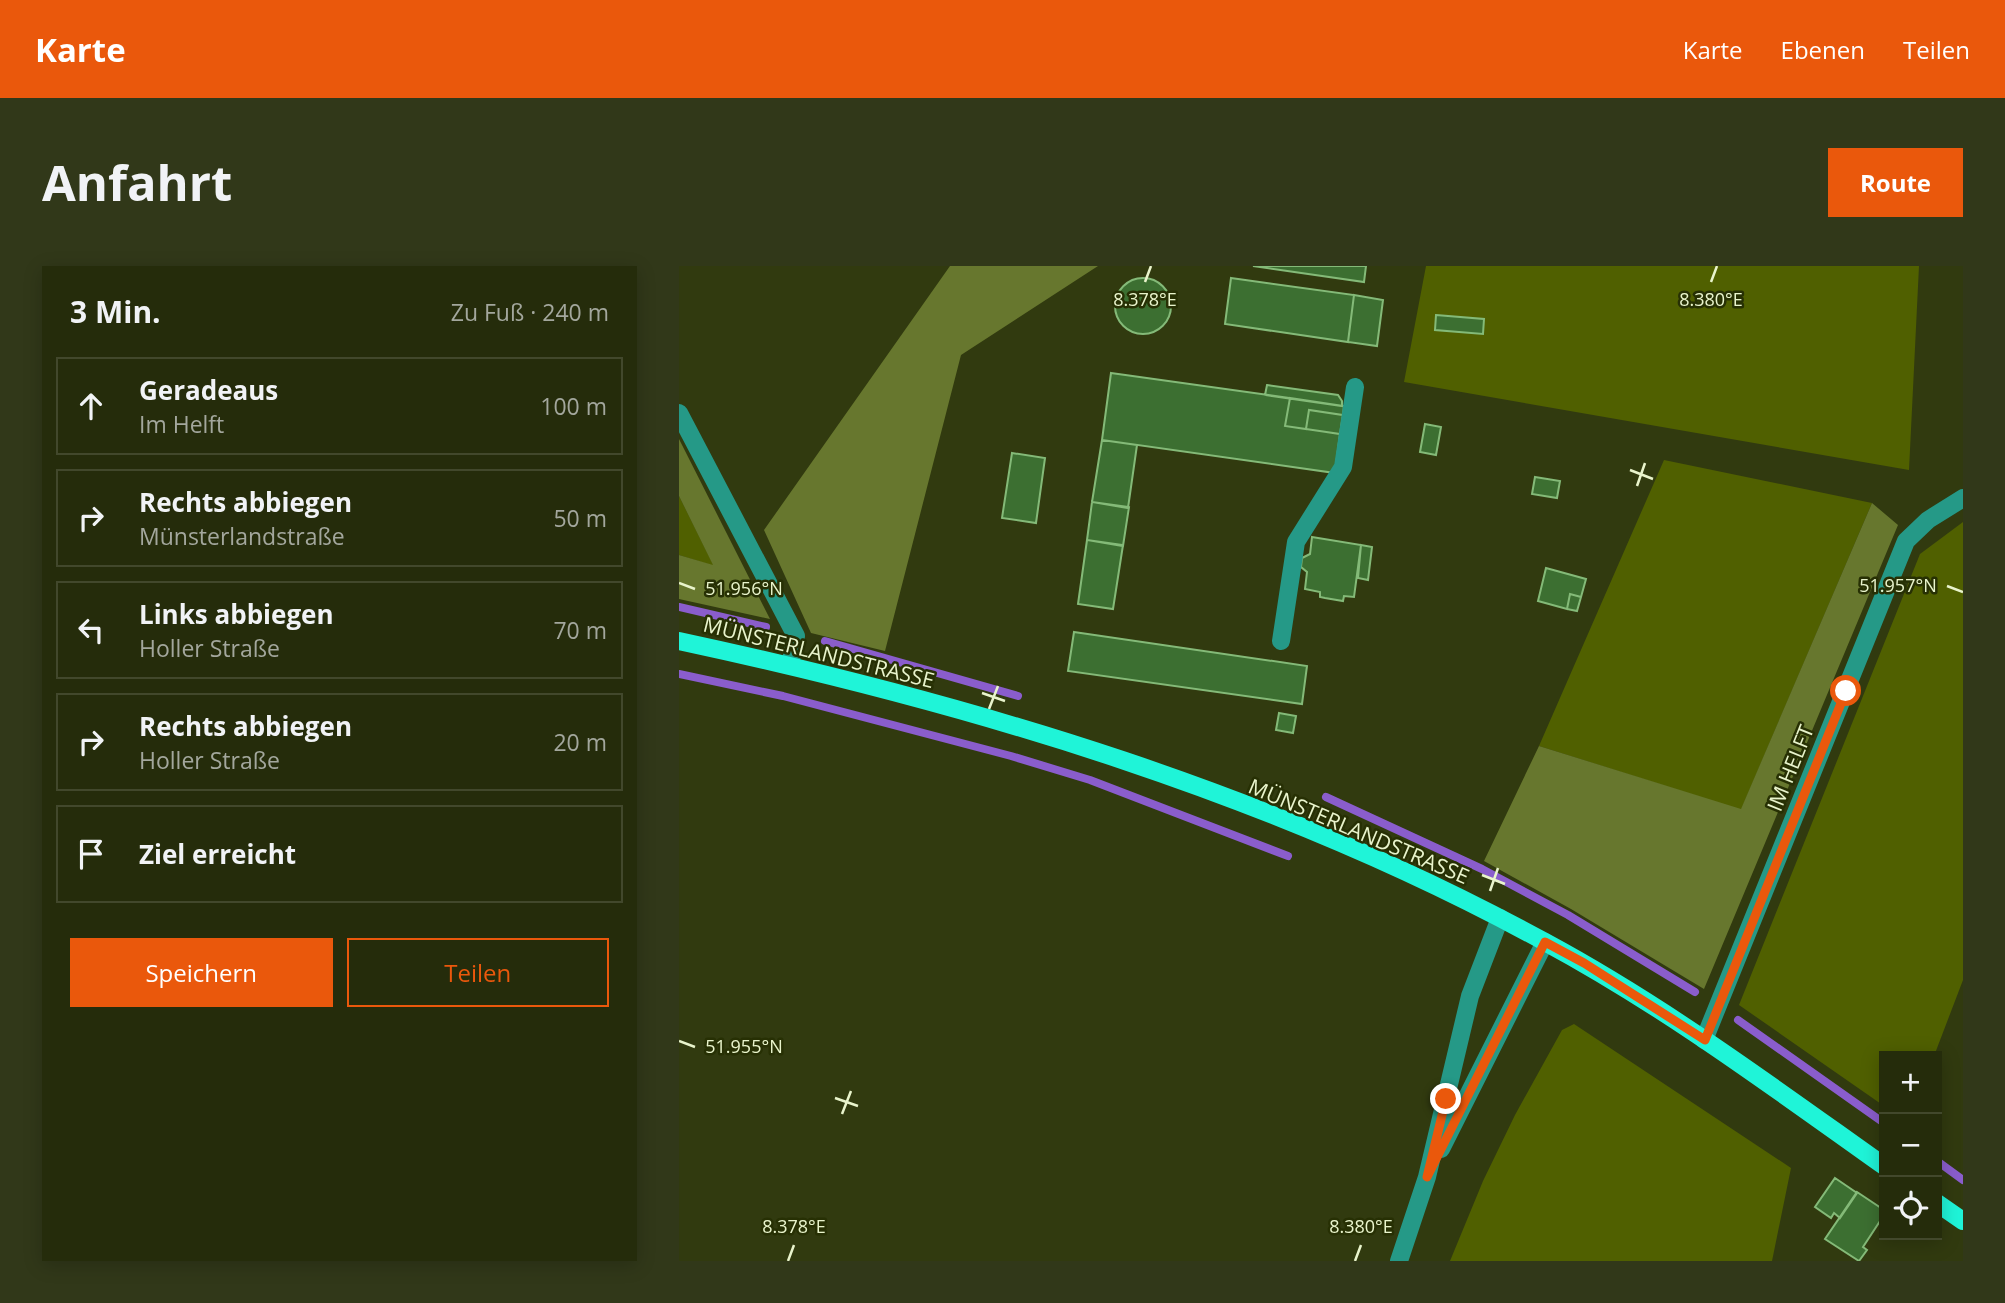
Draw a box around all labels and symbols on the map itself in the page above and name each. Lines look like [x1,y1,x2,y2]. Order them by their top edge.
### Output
text: 8.378°E [1113,287,1177,311]
text: 8.380°E [1679,287,1743,311]
text: 51.957°N [1859,573,1937,597]
text: 51.956°N [705,576,783,600]
street label: MÜNSTERLANDSTRASSE [701,610,937,694]
route start [1830,675,1861,706]
street label: IM HELFT [1760,720,1820,815]
street label: MÜNSTERLANDSTRASSE [1244,772,1474,890]
text: 51.955°N [705,1034,783,1058]
route end [1430,1083,1461,1114]
text: 8.378°E [762,1214,826,1238]
text: 8.380°E [1329,1214,1393,1238]

